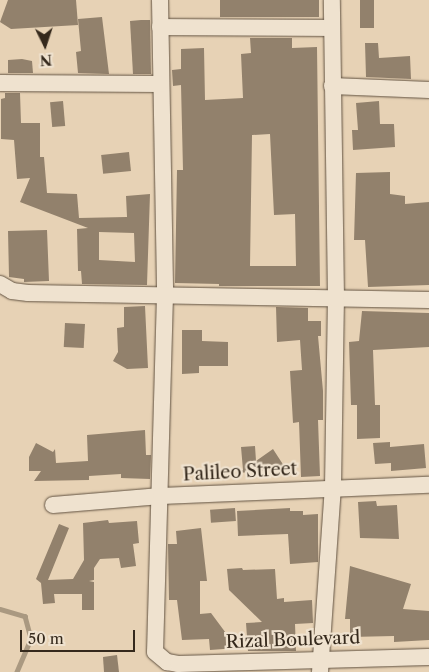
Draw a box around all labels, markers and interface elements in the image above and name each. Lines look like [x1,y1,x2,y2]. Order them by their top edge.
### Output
north arrow [20,20,70,70]
text: N [39,51,53,69]
street label: Palileo Street [182,458,298,486]
scale bar [22,620,138,652]
street label: Rizal Boulevard [225,627,361,653]
text: 50 m [28,629,64,648]

